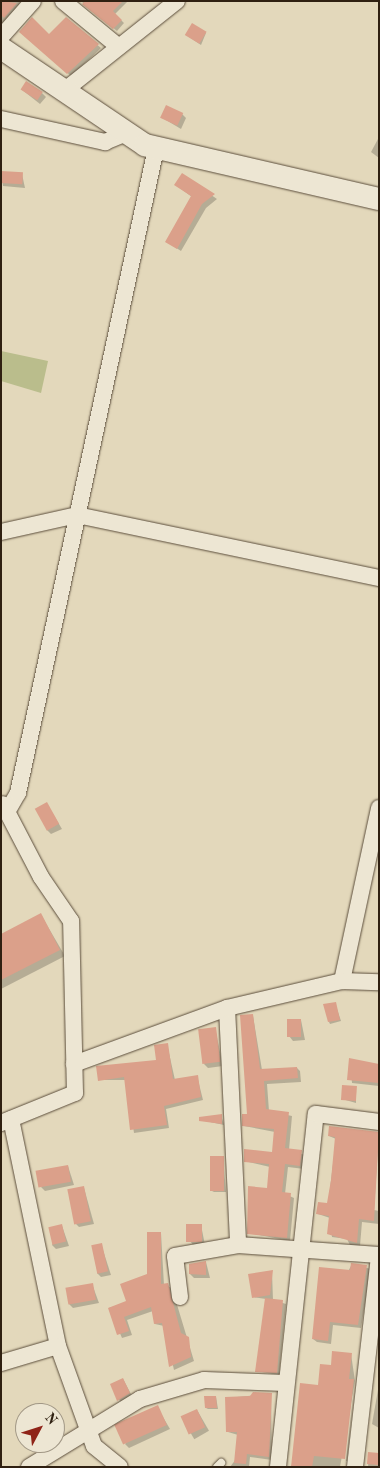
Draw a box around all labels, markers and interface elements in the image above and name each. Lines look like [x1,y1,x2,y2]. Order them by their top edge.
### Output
north arrow [15,1403,65,1453]
text: N [42,1410,60,1428]

